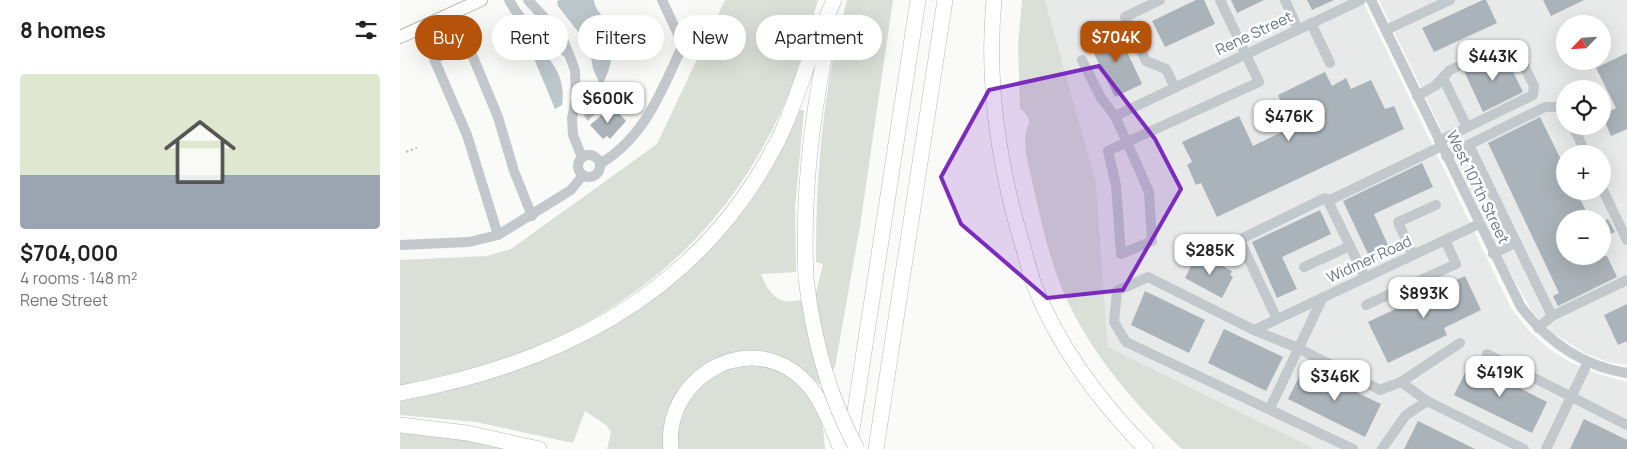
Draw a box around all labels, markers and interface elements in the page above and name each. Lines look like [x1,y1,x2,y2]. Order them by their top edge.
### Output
street label: Rene Street [1212,6,1296,60]
chip: Buy [415,15,482,60]
chip: Rent [492,15,568,60]
chip: Filters [578,15,664,60]
chip: New [674,15,746,60]
chip: Apartment [756,15,882,60]
north arrow [1556,15,1611,70]
map controls [1556,15,1611,265]
text: 8 homes [20,16,106,44]
icon: filters [352,16,380,44]
pin: $704K [1081,20,1151,63]
text: $704K [1091,26,1141,48]
pin: $443K [1458,39,1528,82]
text: $443K [1469,45,1517,67]
button: locate [1556,80,1611,135]
pin: $600K [573,82,643,124]
text: $600K [582,87,634,109]
pin: $476K [1254,100,1324,142]
text: $476K [1265,105,1313,127]
icon: home [155,107,245,197]
street label: West 107th Street [1442,127,1514,247]
button: + [1556,145,1611,200]
button: − [1556,210,1611,265]
street label: Widmer Road [1323,230,1415,288]
pin: $285K [1175,234,1245,276]
text: $704,000 [20,239,118,267]
text: $285K [1185,239,1235,261]
text: 4 rooms · 148 m² [20,267,137,289]
pin: $893K [1389,276,1459,319]
text: $893K [1399,282,1449,304]
text: Rene Street [20,289,108,311]
pin: $419K [1465,356,1535,398]
pin: $346K [1300,360,1370,402]
text: $419K [1476,361,1524,383]
text: $346K [1310,365,1360,387]

